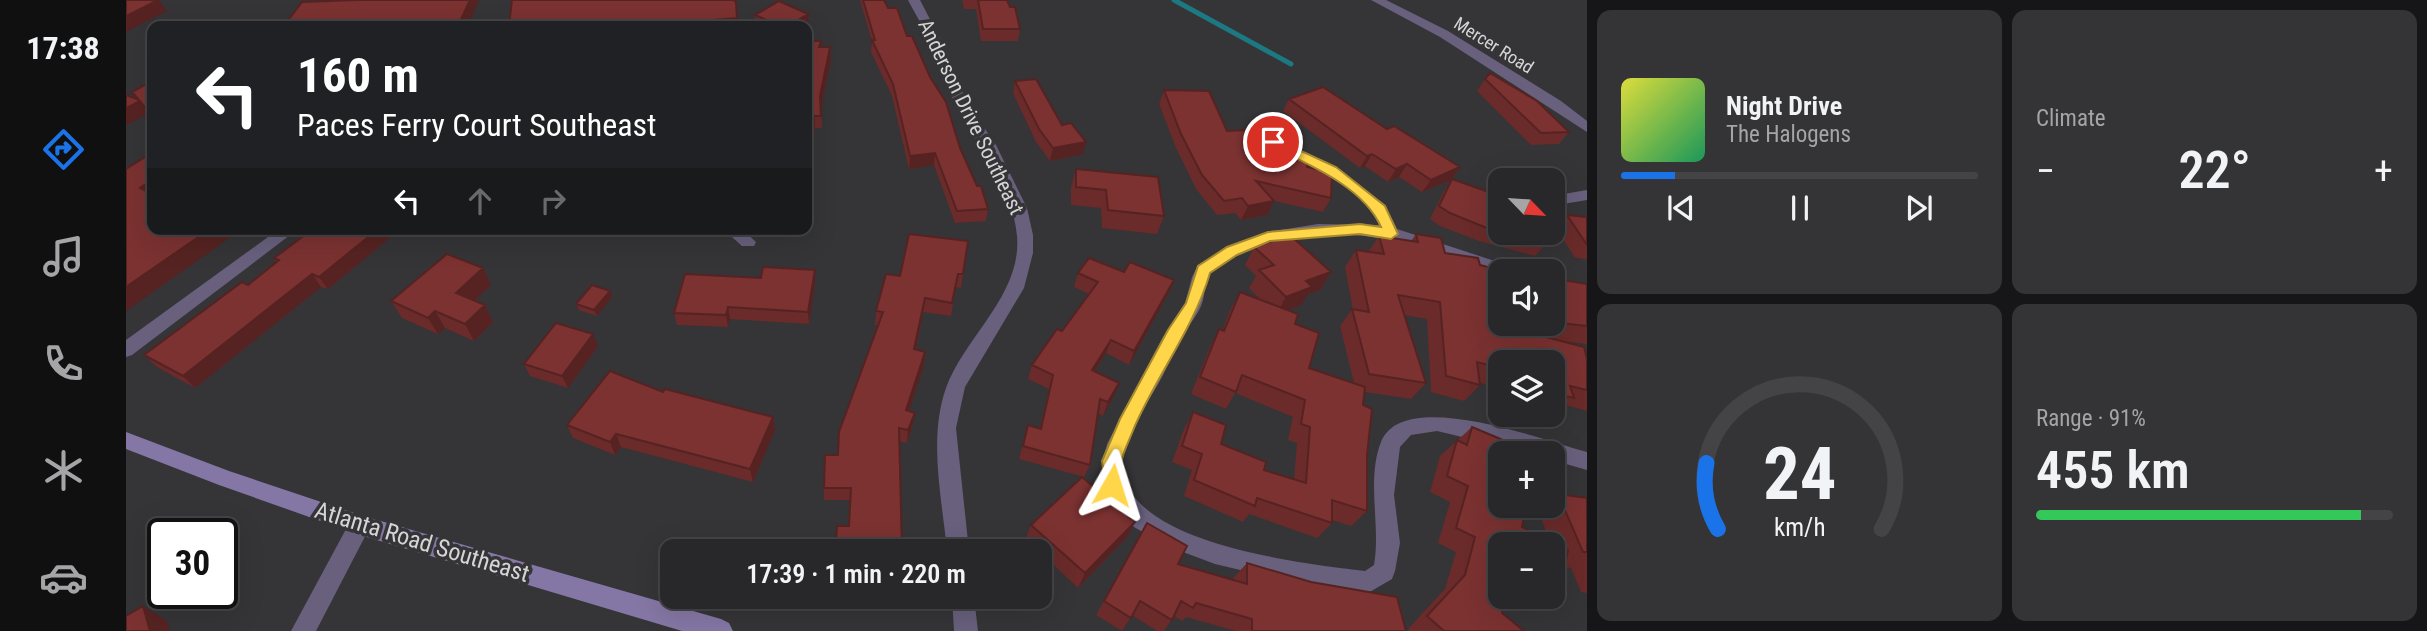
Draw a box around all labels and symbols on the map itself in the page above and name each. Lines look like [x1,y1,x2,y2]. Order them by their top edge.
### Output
street label: Mercer Road [1450,12,1538,78]
street label: Anderson Drive Southeast [913,15,1029,219]
pin [1243,112,1303,172]
north arrow [1488,168,1564,245]
position arrow [1075,448,1149,522]
street label: Atlanta Road Southeast [311,496,533,588]
speed limit sign: 30 [147,518,238,609]

